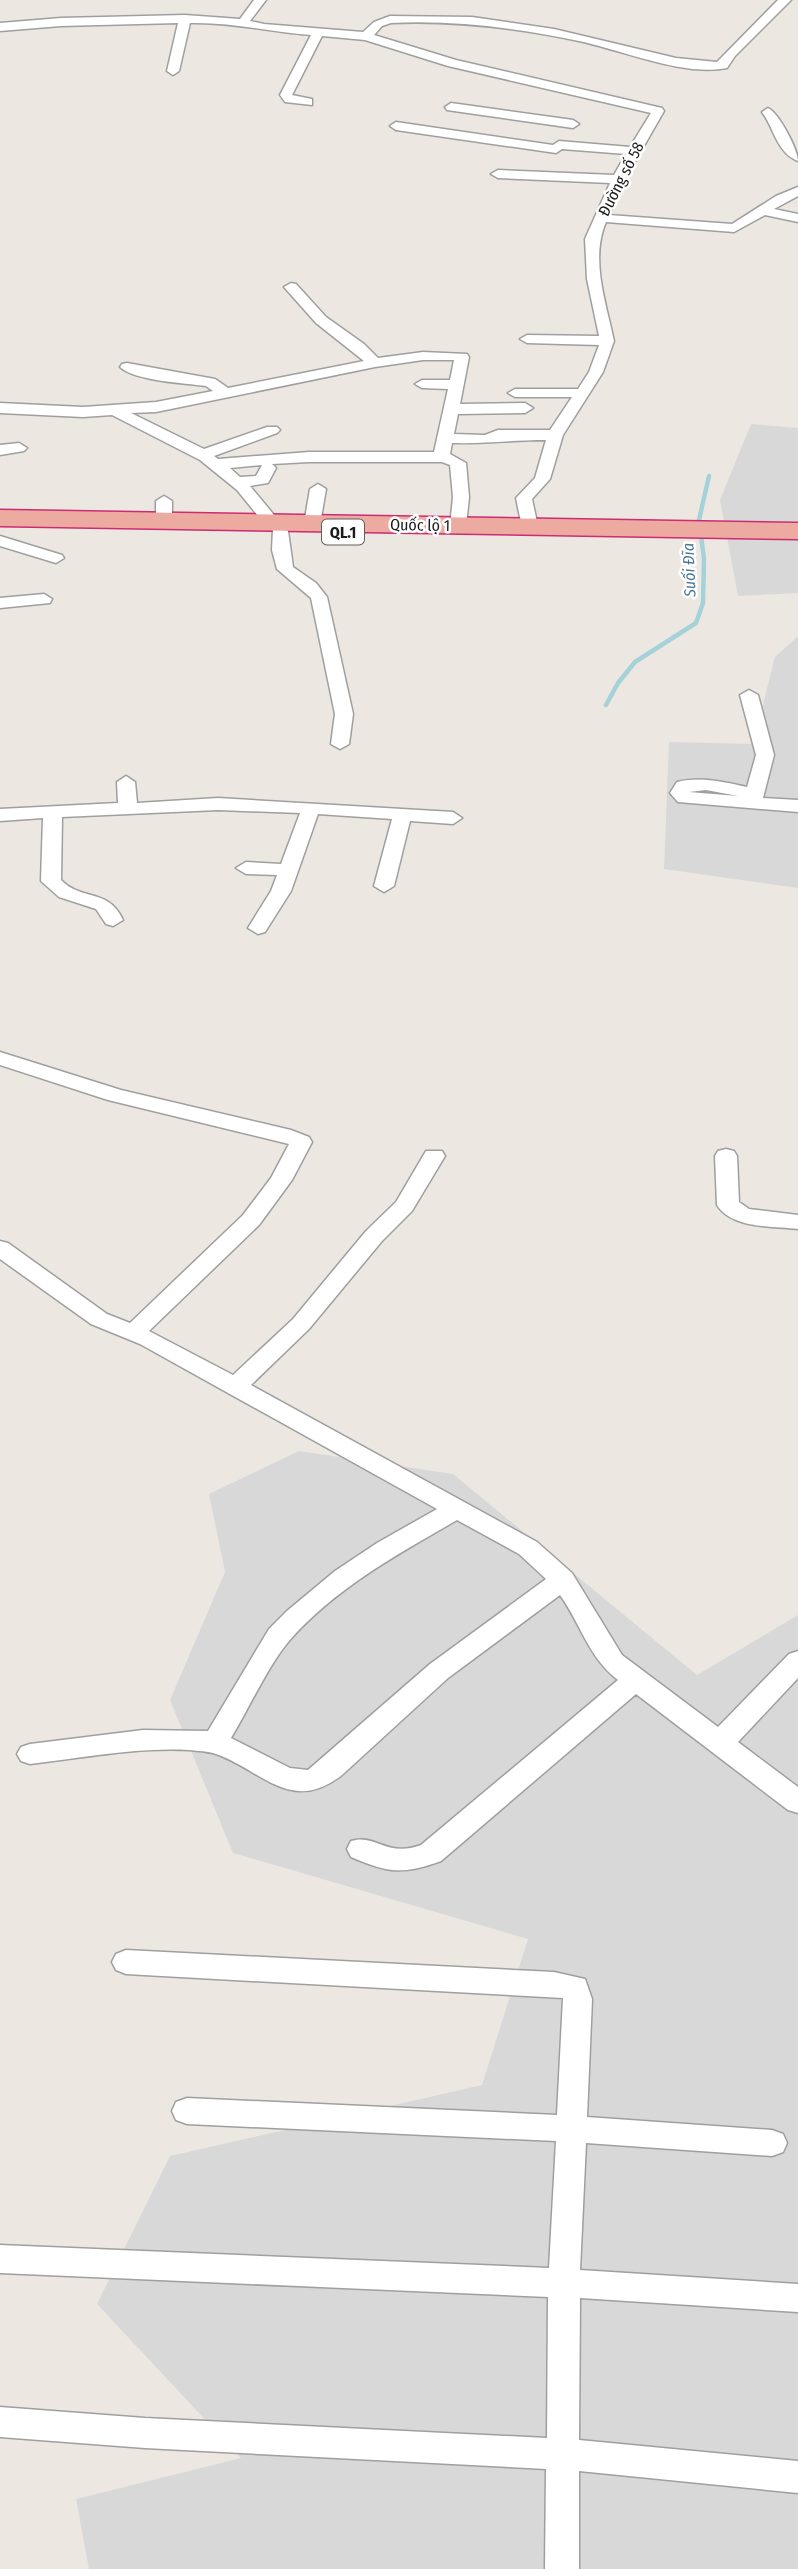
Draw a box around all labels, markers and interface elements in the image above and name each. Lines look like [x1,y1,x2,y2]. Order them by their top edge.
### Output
street label: Đường số 58 [593,138,648,219]
street label: Quốc lộ 1 [390,514,450,535]
road number: QL.1 [322,520,364,544]
water label: Suối Đĩa [678,543,699,598]

